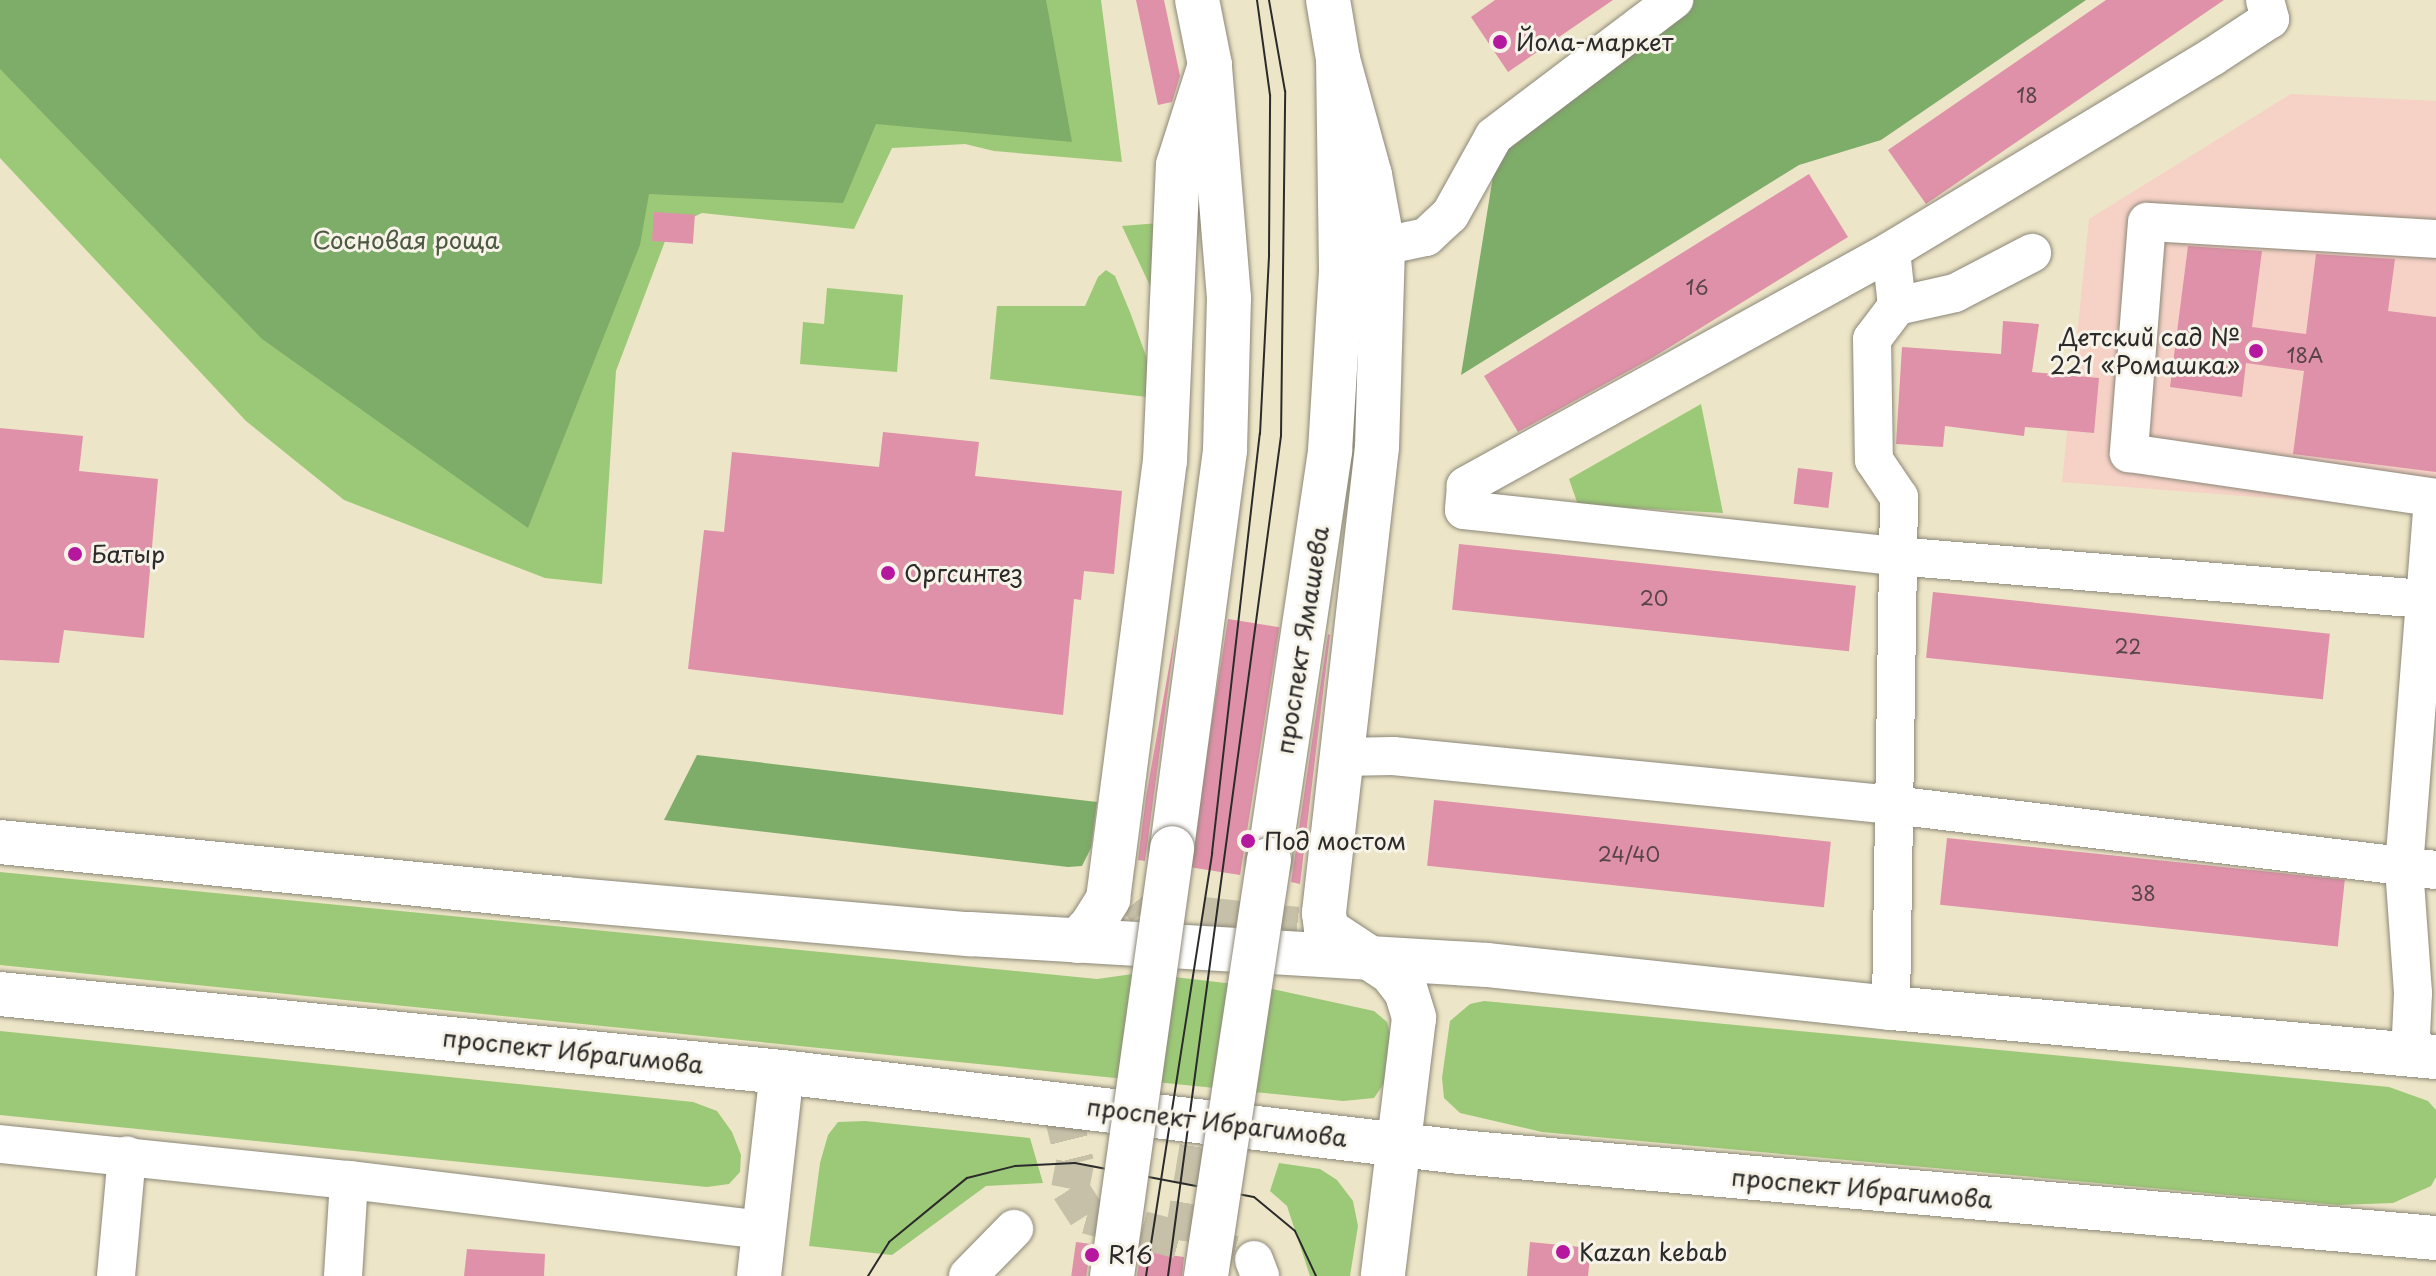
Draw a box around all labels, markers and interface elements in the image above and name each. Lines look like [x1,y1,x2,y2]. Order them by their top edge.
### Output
place label: Йола-маркет [1516,28,1673,56]
marker: Йола-маркет [1491,33,1509,51]
house number: 18 [2016,83,2038,107]
park label: Сосновая роща [312,226,500,254]
house number: 16 [1686,275,1708,299]
place label: Детский сад № 221 «Ромашка» [2050,323,2240,379]
marker: Детский сад № 221 «Ромашка» [2247,342,2265,360]
house number: 18А [2287,343,2323,367]
street label: проспект Ямашева [1270,524,1334,756]
place label: Батыр [91,540,165,568]
marker: Батыр [66,545,84,563]
place label: Оргсинтез [904,559,1023,587]
marker: Оргсинтез [879,564,897,582]
house number: 20 [1640,586,1668,610]
house number: 22 [2115,634,2141,658]
place label: Под мостом [1264,827,1407,855]
marker: Под мостом [1239,832,1257,850]
house number: 24/40 [1598,842,1660,866]
house number: 38 [2130,881,2156,905]
street label: проспект Ибрагимова [440,1023,706,1079]
street label: проспект Ибрагимова [1084,1092,1350,1152]
street label: проспект Ибрагимова [1729,1162,1995,1214]
place label: Kazan kebab [1579,1238,1725,1266]
place label: R16 [1108,1241,1153,1269]
marker: Kazan kebab [1554,1243,1572,1261]
marker: R16 [1083,1246,1101,1264]

